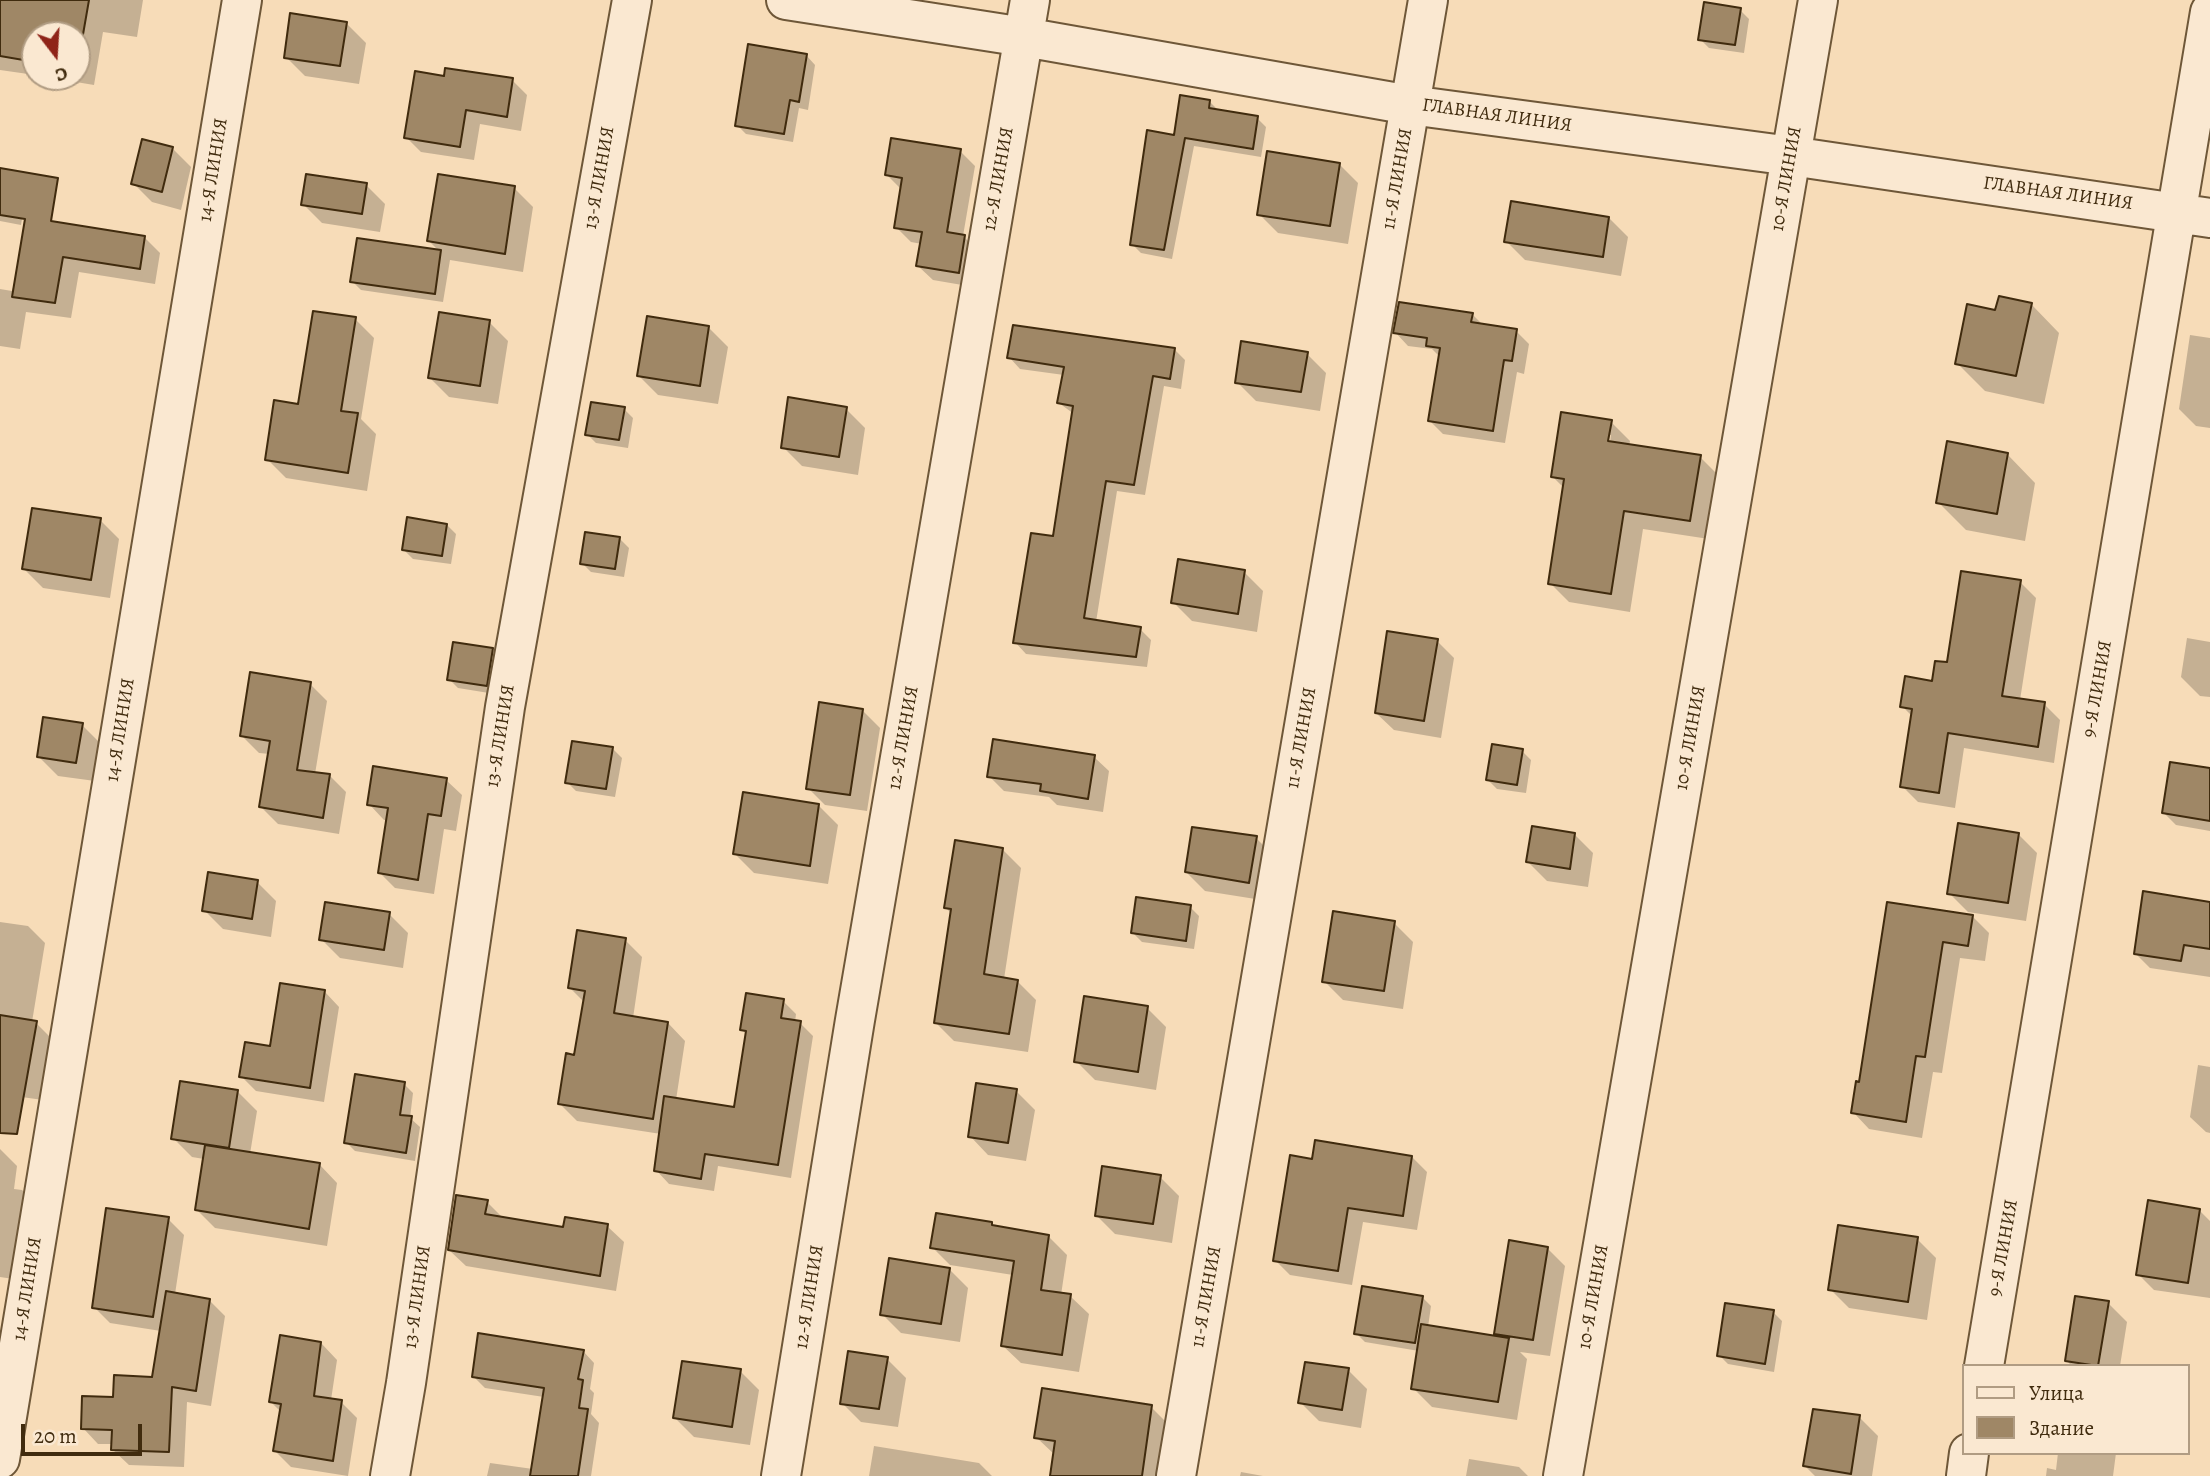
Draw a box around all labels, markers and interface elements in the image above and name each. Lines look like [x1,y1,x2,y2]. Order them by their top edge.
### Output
north arrow [21,21,91,91]
text: С [52,60,71,88]
street label: ГЛАВНАЯ ЛИНИЯ [1421,94,1573,138]
street label: 14-Я ЛИНИЯ [195,117,233,223]
street label: 13-Я ЛИНИЯ [580,125,620,231]
street label: 12-Я ЛИНИЯ [979,125,1019,233]
street label: 10-Я ЛИНИЯ [1767,125,1807,233]
street label: 11-Я ЛИНИЯ [1378,127,1418,231]
street label: ГЛАВНАЯ ЛИНИЯ [1982,172,2134,216]
street label: 9-Я ЛИНИЯ [2078,639,2118,739]
street label: 14-Я ЛИНИЯ [102,677,140,783]
street label: 13-Я ЛИНИЯ [482,683,520,789]
street label: 12-Я ЛИНИЯ [884,684,924,792]
street label: 10-Я ЛИНИЯ [1671,684,1711,792]
street label: 11-Я ЛИНИЯ [1282,686,1322,790]
street label: 9-Я ЛИНИЯ [1984,1198,2024,1298]
street label: 14-Я ЛИНИЯ [9,1236,47,1342]
street label: 12-Я ЛИНИЯ [791,1243,829,1351]
street label: 10-Я ЛИНИЯ [1574,1243,1614,1351]
street label: 13-Я ЛИНИЯ [399,1244,437,1350]
street label: 11-Я ЛИНИЯ [1187,1245,1227,1349]
legend [1962,1364,2189,1455]
text: Улица [2029,1379,2084,1407]
scale bar [24,1410,145,1454]
text: Здание [2029,1414,2094,1442]
text: 20 m [34,1422,77,1450]

